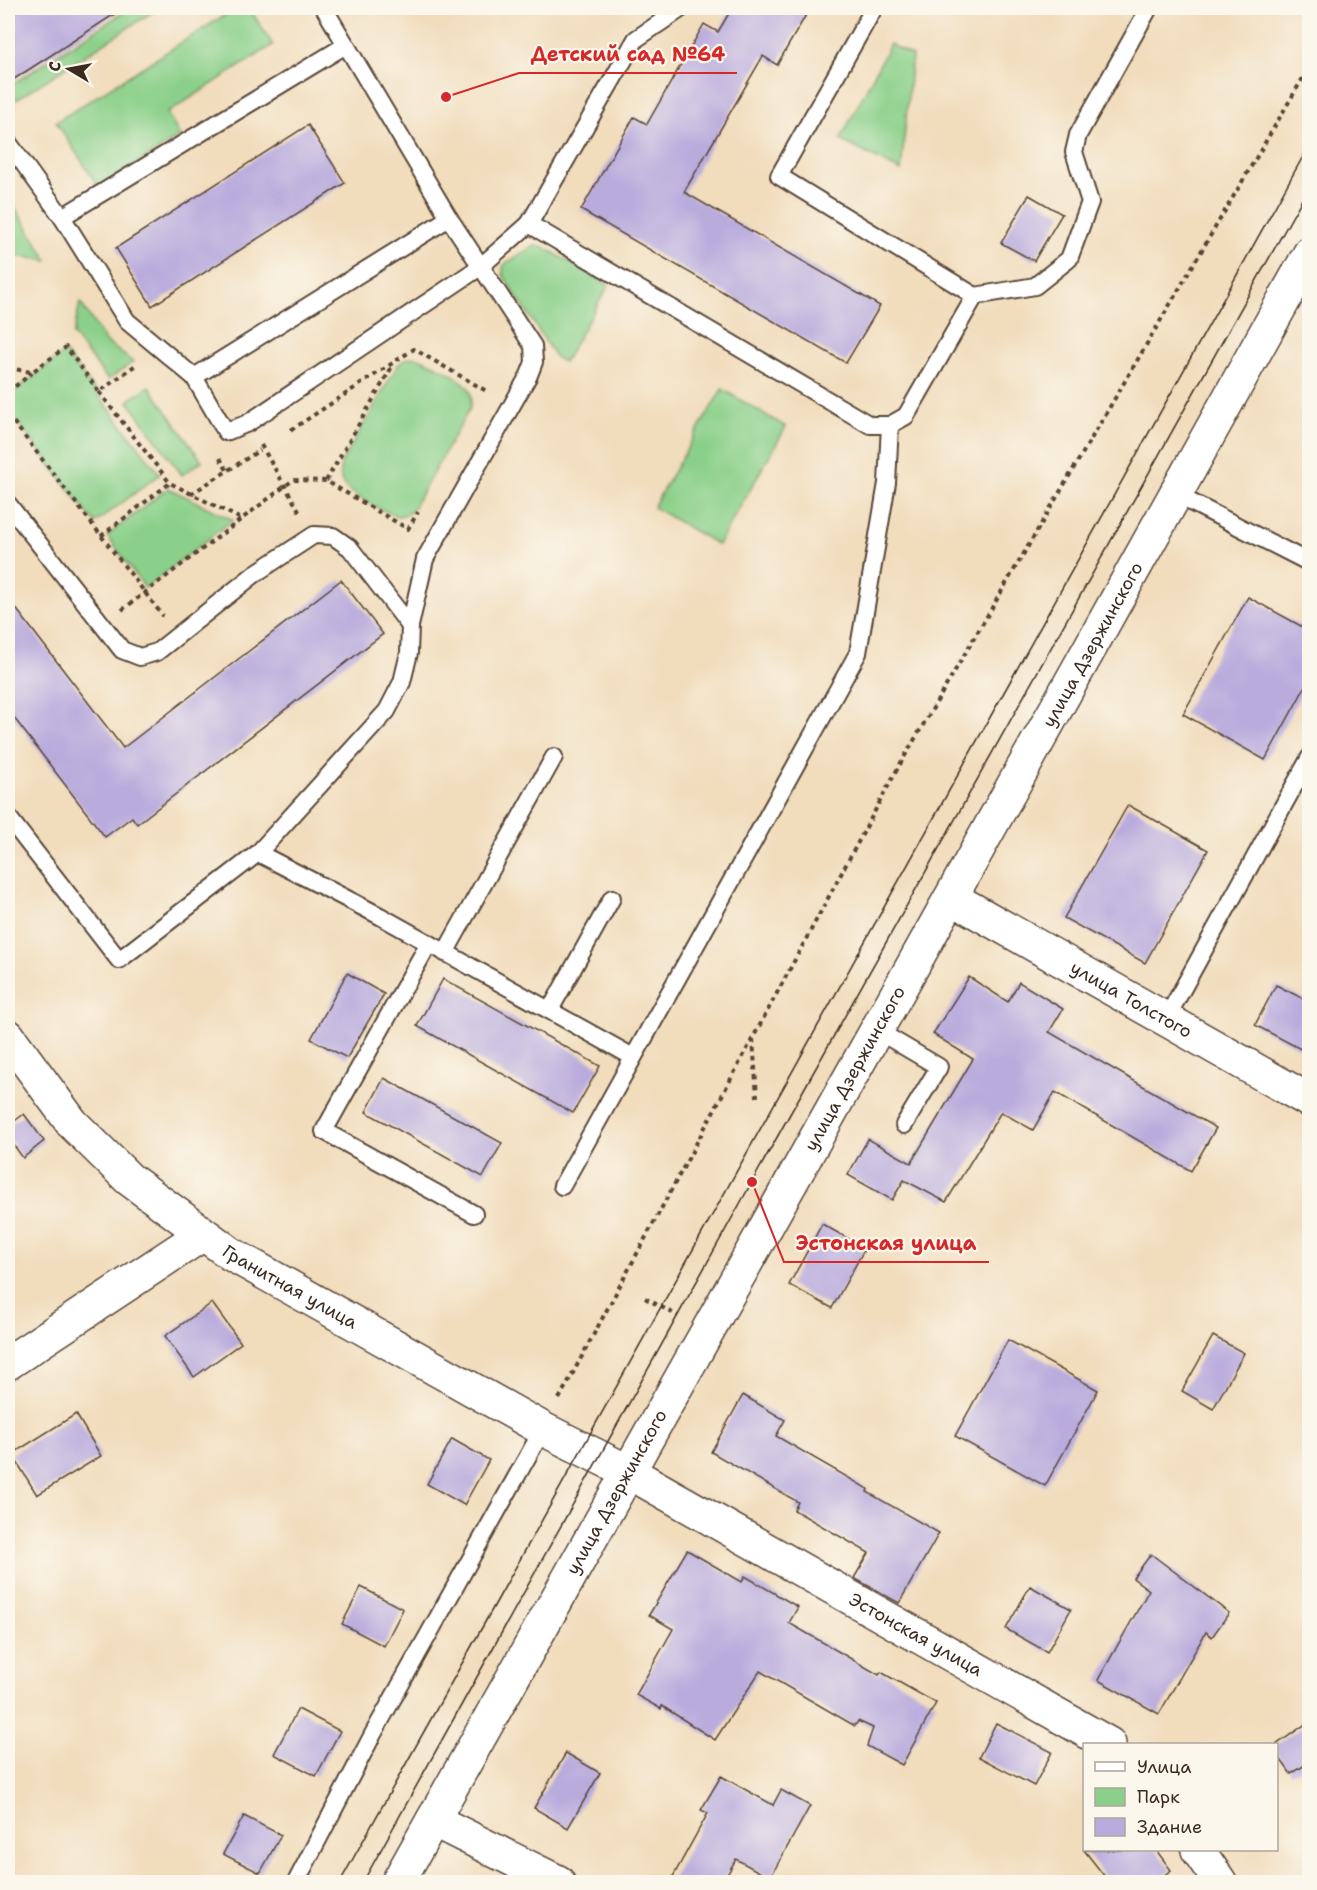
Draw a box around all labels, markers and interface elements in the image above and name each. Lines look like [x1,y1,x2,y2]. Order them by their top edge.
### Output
callout: Детский сад №64 [519,35,737,73]
north arrow [39,39,99,99]
text: Детский сад №64 [531,41,725,67]
text: С [44,60,66,73]
street label: улица Дзержинского [1037,558,1148,732]
street label: улица Толстого [1066,956,1196,1044]
street label: улица Дзержинского [799,982,911,1155]
callout: Эстонская улица [784,1224,989,1262]
text: Эстонская улица [796,1230,977,1256]
street label: Гранитная улица [217,1239,362,1335]
street label: улица Дзержинского [561,1405,673,1579]
street label: Эстонская улица [845,1587,987,1682]
legend [1083,1743,1278,1851]
text: Улица [1137,1755,1191,1779]
text: Парк [1137,1785,1180,1809]
text: Здание [1137,1815,1202,1839]

